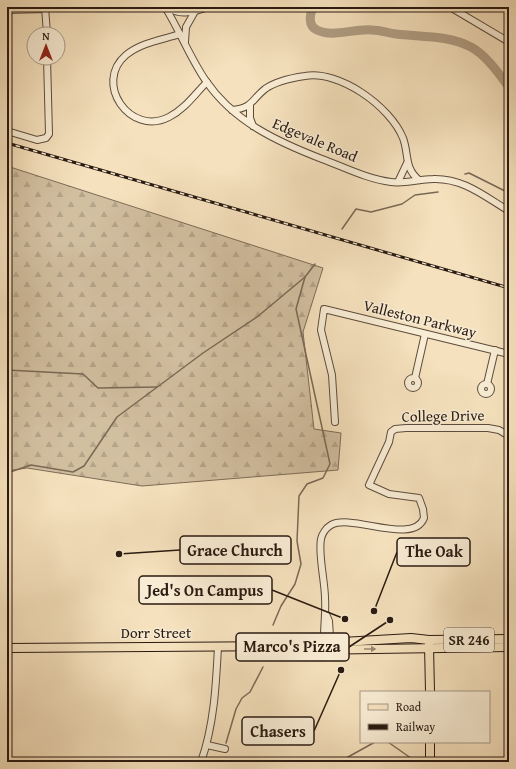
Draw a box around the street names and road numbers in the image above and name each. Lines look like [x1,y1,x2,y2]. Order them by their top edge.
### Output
street label: Edgevale Road [270,112,361,167]
street label: Valleston Parkway [361,294,479,343]
street label: College Drive [401,404,485,427]
street label: Dorr Street [121,622,192,643]
road number: SR 246 [444,628,494,652]

